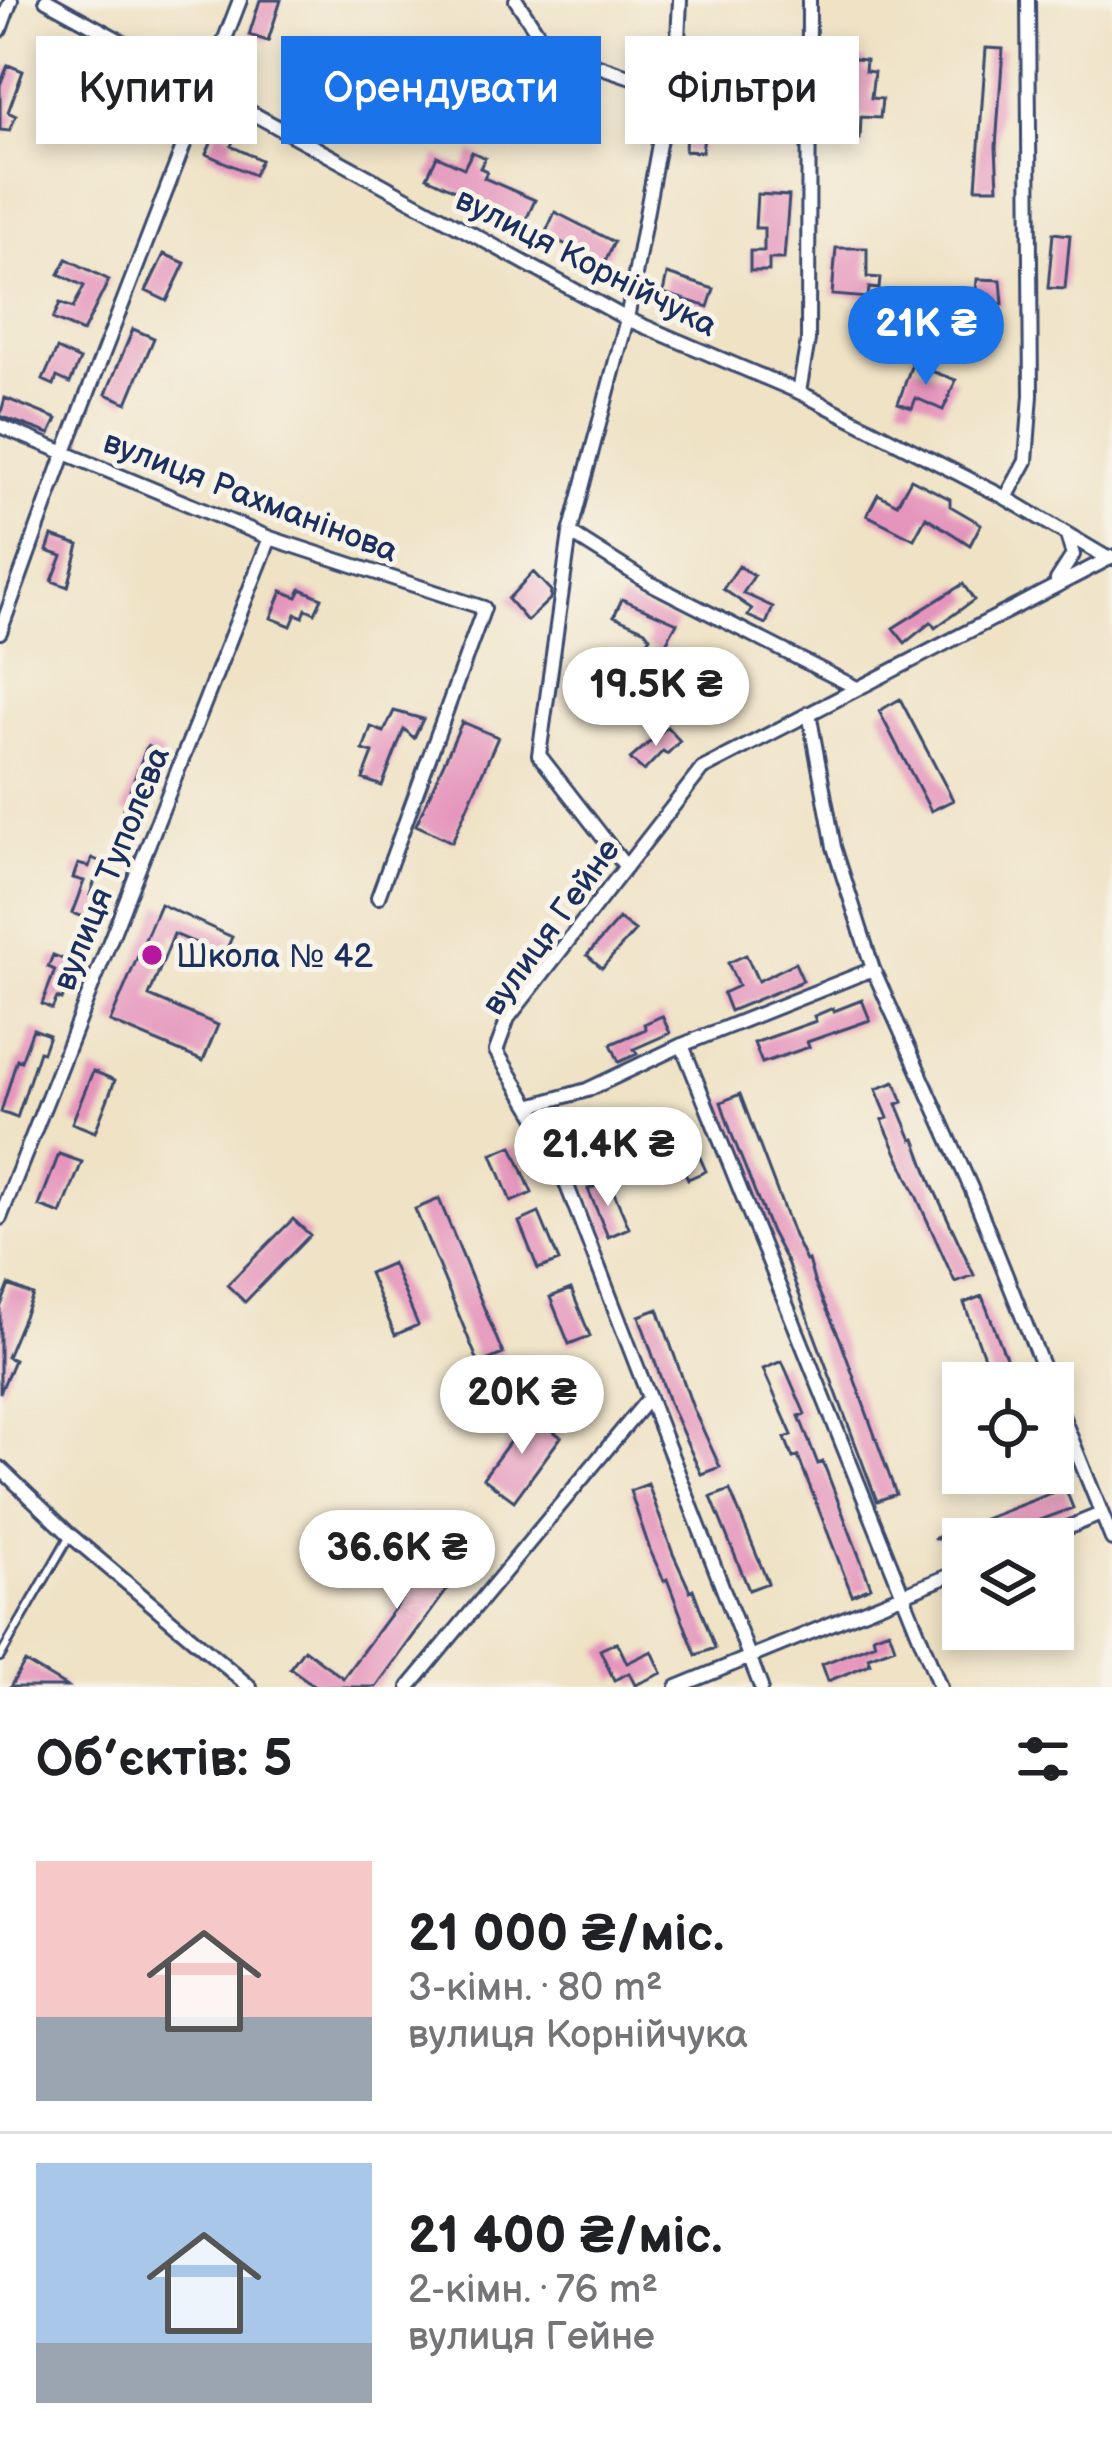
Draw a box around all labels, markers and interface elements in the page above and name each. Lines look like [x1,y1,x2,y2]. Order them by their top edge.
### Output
chip: Купити [36,36,257,144]
chip: Орендувати [281,36,601,144]
chip: Фільтри [625,36,859,144]
street label: вулиця Корнійчука [449,180,723,346]
pin: 21K ₴ [842,286,1010,388]
text: 21K ₴ [875,301,977,348]
street label: вулиця Рахманінова [97,422,403,571]
pin: 19.5K ₴ [545,647,767,749]
text: 19.5K ₴ [589,662,723,709]
street label: вулиця Туполєва [45,741,179,996]
street label: вулиця Гейне [474,831,629,1023]
place label: Школа № 42 [176,937,373,977]
marker: Школа № 42 [139,942,165,968]
pin: 21.4K ₴ [497,1107,719,1209]
text: 21.4K ₴ [541,1122,675,1169]
pin: 20K ₴ [438,1355,606,1457]
map controls [942,1362,1074,1650]
button: locate [942,1362,1074,1494]
text: 20K ₴ [467,1370,577,1417]
pin: 36.6K ₴ [286,1510,508,1612]
button: layers [942,1518,1074,1650]
text: 36.6K ₴ [326,1525,468,1572]
icon: filters [1010,1726,1076,1792]
text: Об’єктів: 5 [36,1729,292,1790]
text: 21 000 ₴/міс. [408,1904,724,1965]
icon: home [132,1909,276,2053]
text: 3-кімн. · 80 m² [408,1965,663,2012]
text: вулиця Корнійчука [408,2012,748,2059]
text: 21 400 ₴/міс. [408,2206,723,2267]
icon: home [132,2211,276,2355]
text: 2-кімн. · 76 m² [408,2267,658,2314]
text: вулиця Гейне [408,2314,655,2361]

